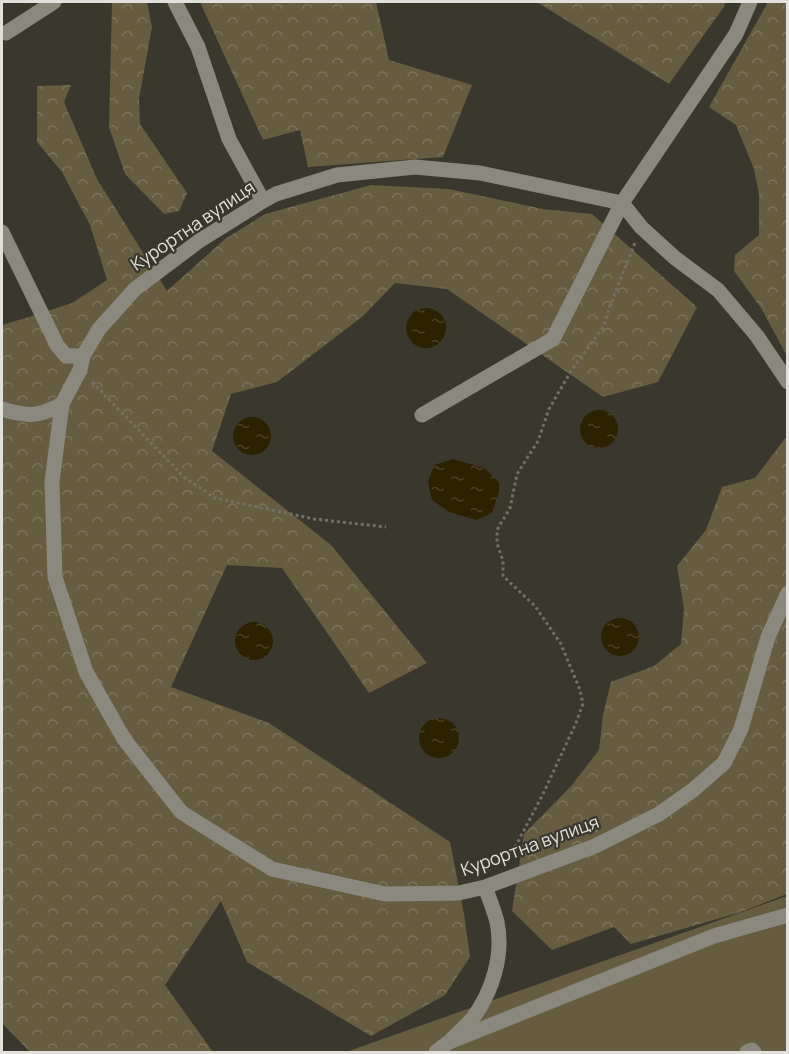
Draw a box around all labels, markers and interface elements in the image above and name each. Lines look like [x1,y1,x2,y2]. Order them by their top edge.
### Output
street label: Курортна вулиця [126,175,259,276]
street label: Курортна вулиця [457,809,602,881]

